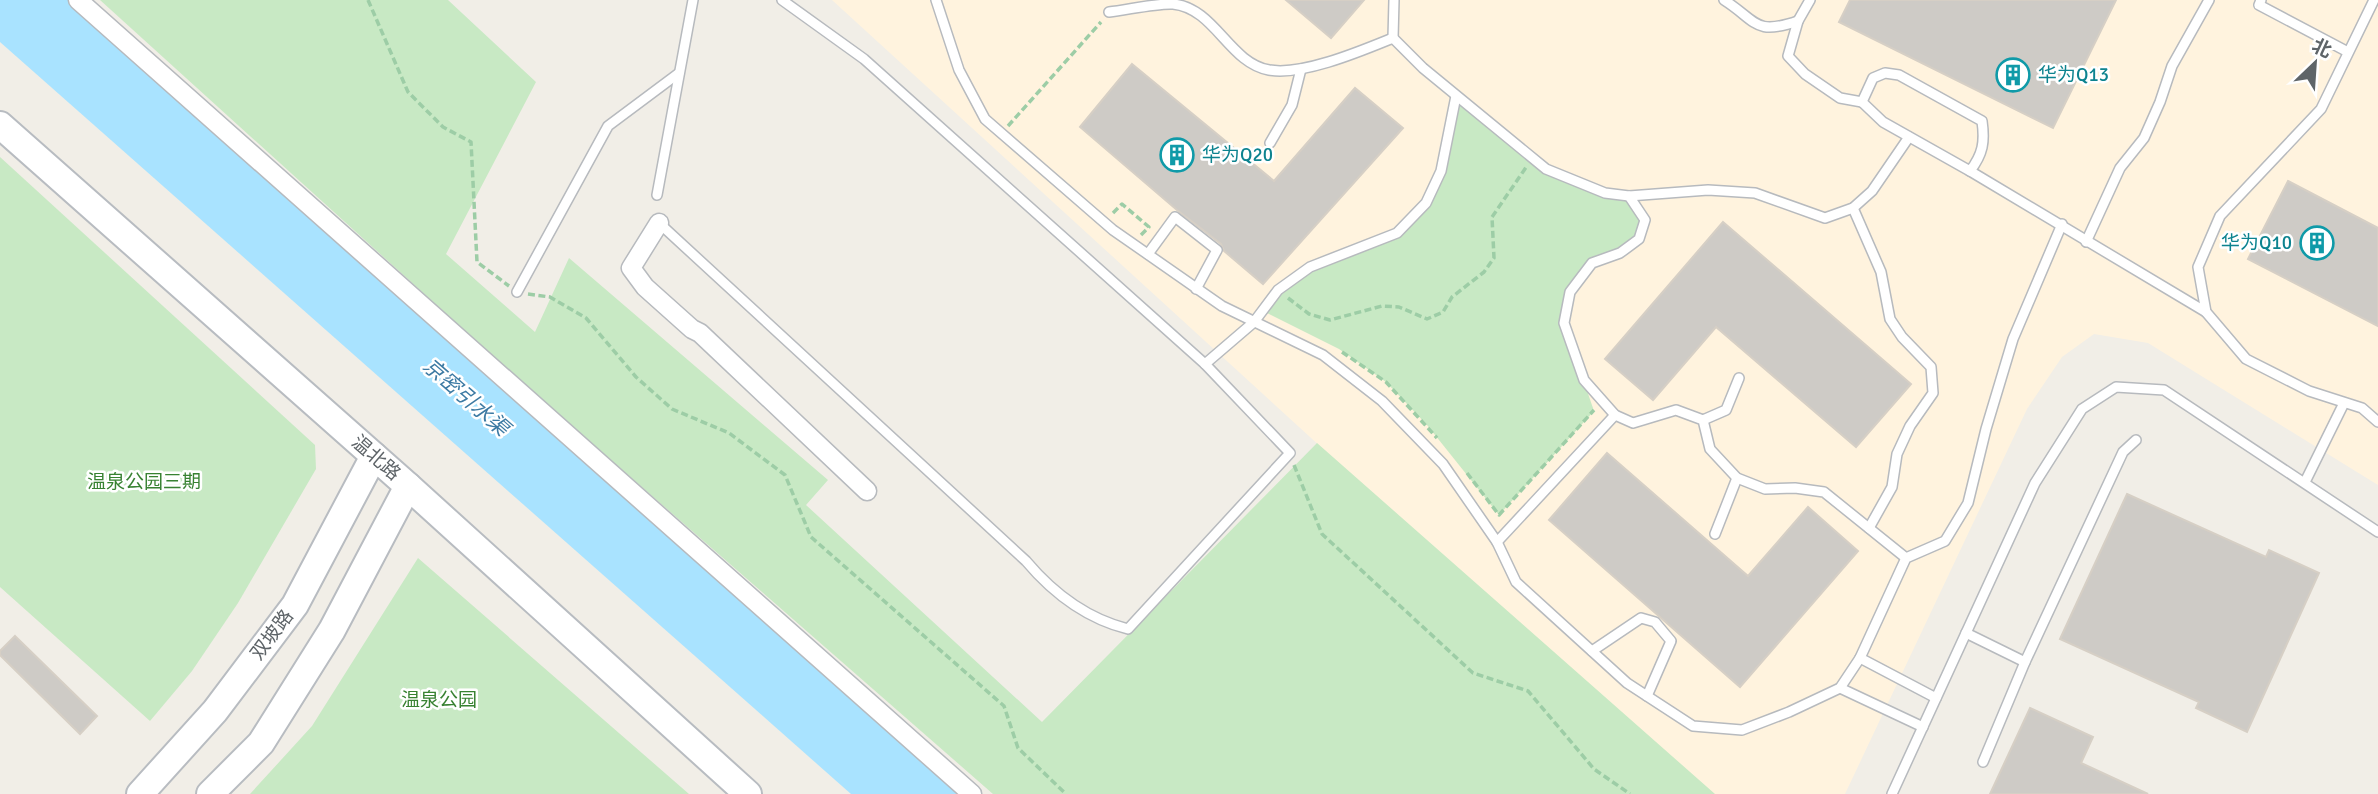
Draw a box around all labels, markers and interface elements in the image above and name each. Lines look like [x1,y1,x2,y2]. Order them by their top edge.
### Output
north arrow [2280,28,2350,98]
text: 北 [2308,34,2335,63]
building icon: 华为Q13 [1994,56,2032,94]
place label: 华为Q13 [2038,63,2109,87]
building icon: 华为Q20 [1158,136,1196,174]
place label: 华为Q20 [1202,143,1273,167]
building icon: 华为Q10 [2298,224,2336,262]
place label: 华为Q10 [2221,231,2292,255]
water label: 京密引水渠 [418,353,516,443]
street label: 温北路 [347,430,405,486]
park label: 温泉公园三期 [87,470,201,494]
street label: 双坡路 [245,605,299,665]
park label: 温泉公园 [401,688,477,712]

